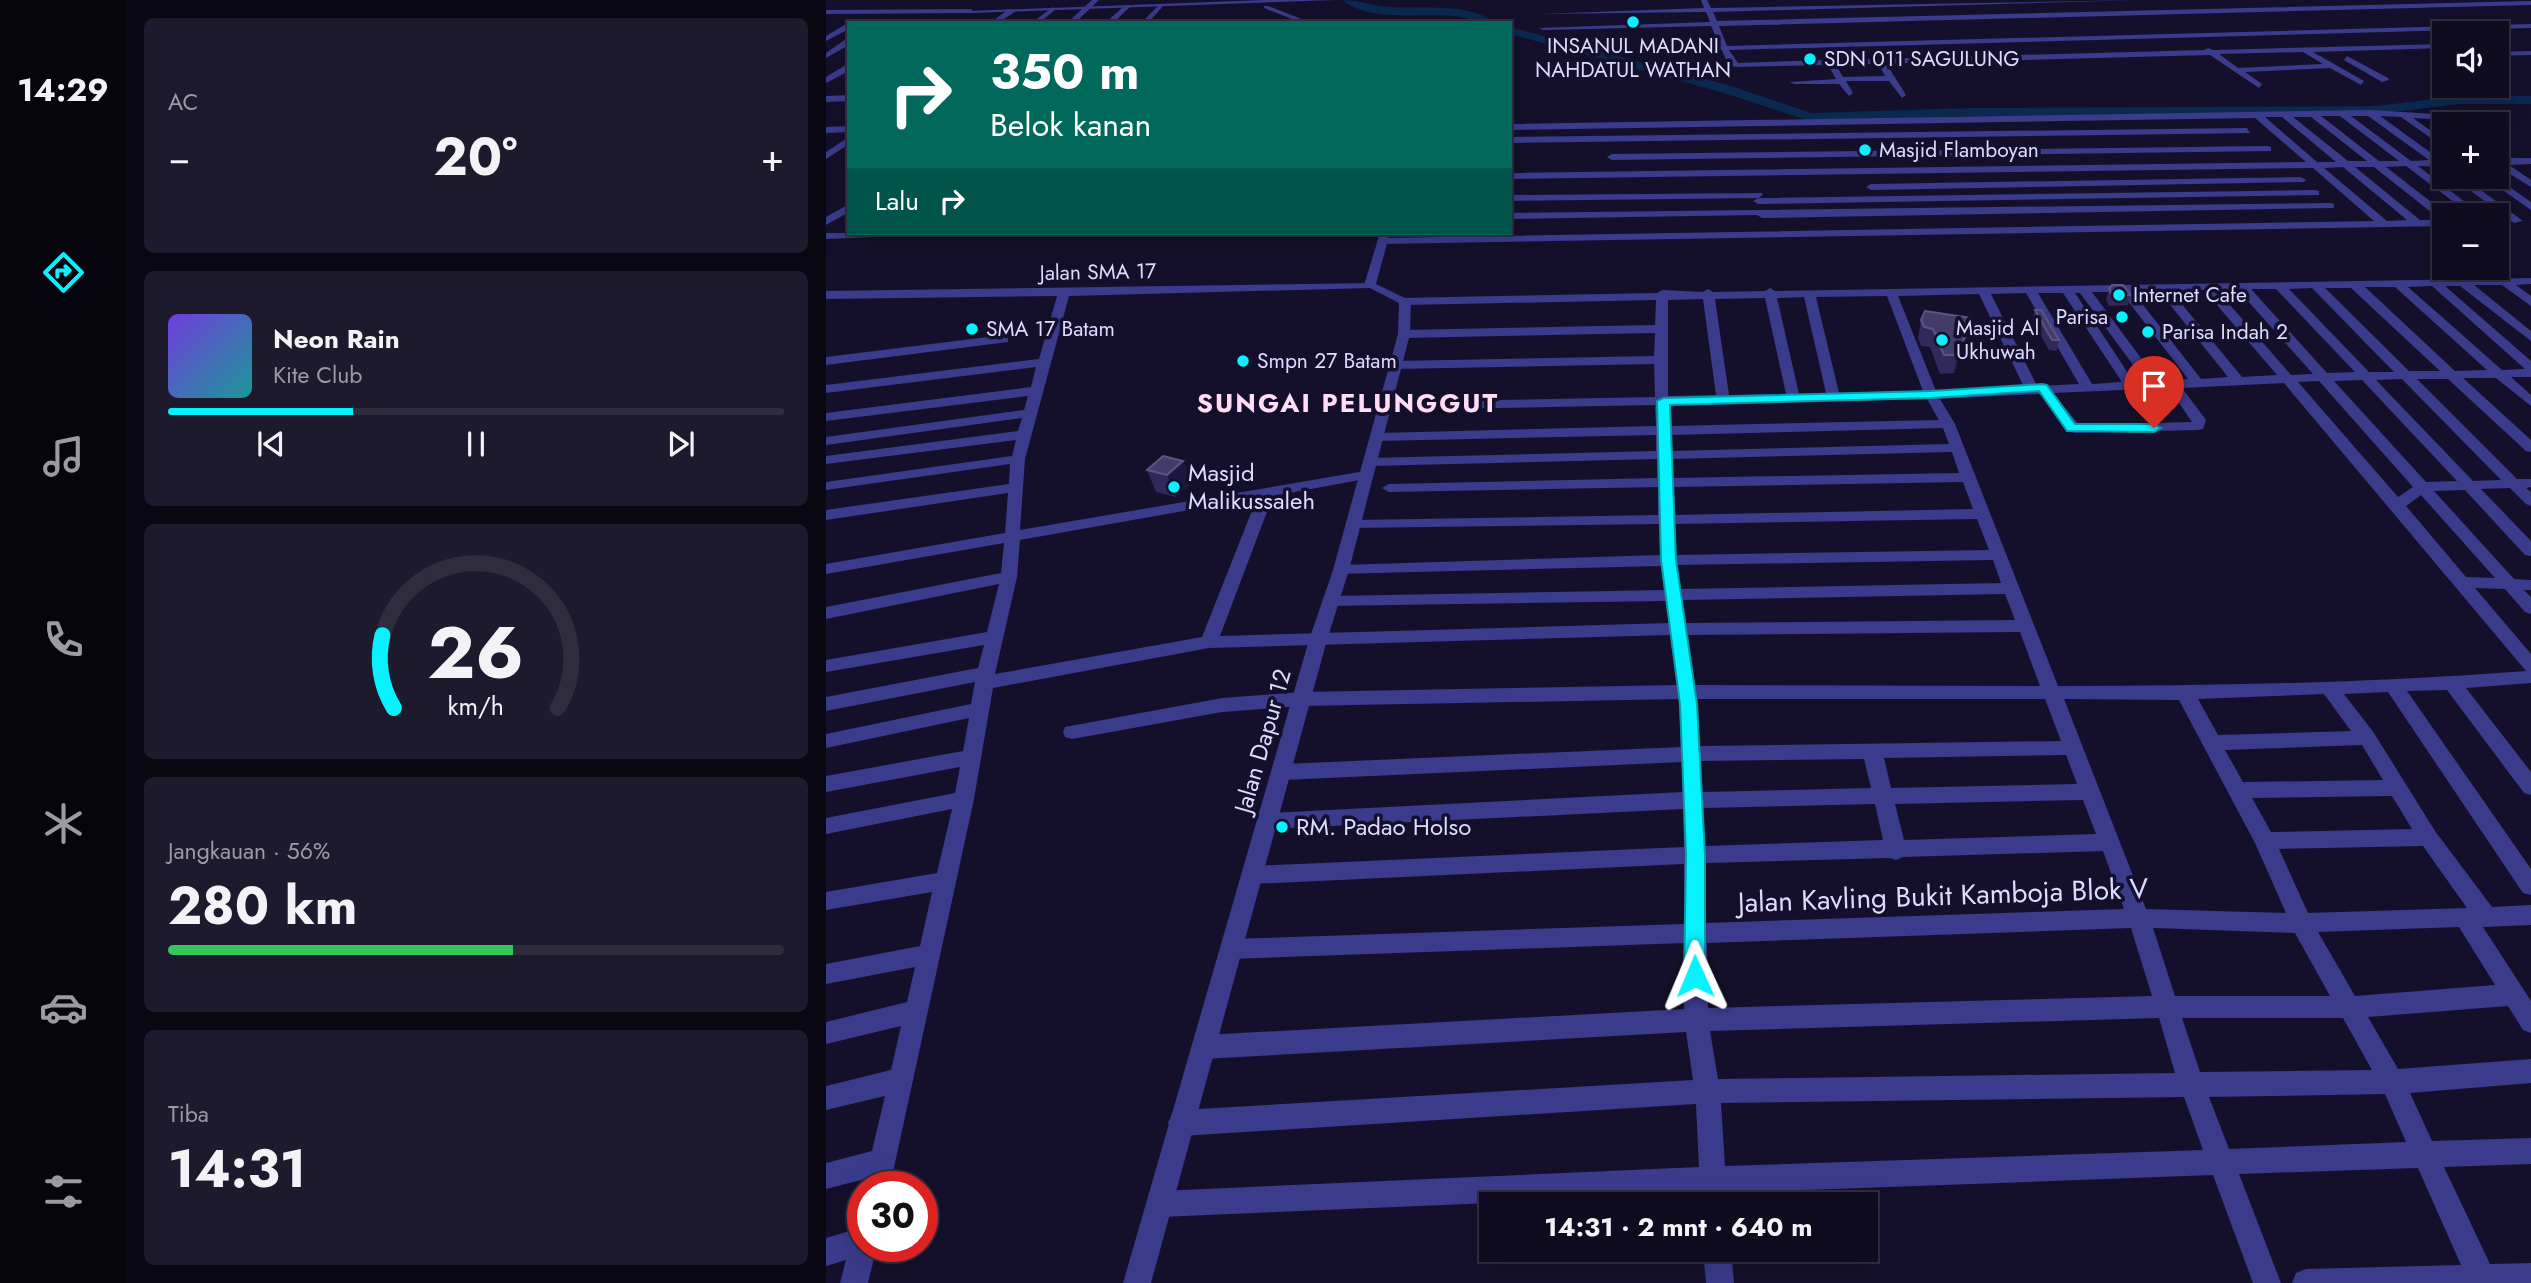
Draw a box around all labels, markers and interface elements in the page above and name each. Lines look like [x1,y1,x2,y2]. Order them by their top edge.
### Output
marker: INSANUL MADANI NAHDATUL WATHAN [1625,14,1641,30]
map controls [2432,21,2509,280]
button: sound [2432,21,2509,98]
place label: INSANUL MADANI NAHDATUL WATHAN [1535,31,1731,85]
text: 350 m [990,37,1139,107]
place label: SDN 011 SAGULUNG [1824,44,2019,74]
icon: right [875,49,966,140]
marker: SDN 011 SAGULUNG [1802,51,1818,67]
text: 14:29 [17,67,109,113]
text: AC [168,85,198,119]
text: Belok kanan [990,102,1151,148]
button: + [2432,112,2509,189]
text: 20° [434,119,518,195]
text: − [168,130,190,185]
text: + [761,130,784,185]
place label: Masjid Flamboyan [1879,135,2039,165]
marker: Masjid Flamboyan [1857,142,1873,158]
text: Lalu [875,182,919,220]
icon: right [933,182,971,220]
button: − [2432,203,2509,280]
icon: directions [39,248,88,297]
street label: Jalan SMA 17 [1036,256,1157,288]
place label: Internet Cafe [2133,280,2247,310]
marker: Internet Cafe [2111,287,2127,303]
place label: Parisa [2056,302,2108,332]
marker: Parisa [2114,309,2130,325]
place label: Masjid Al Ukhuwah [1956,313,2039,367]
place label: SMA 17 Batam [986,314,1115,344]
place label: Parisa Indah 2 [2162,317,2288,347]
text: Neon Rain [273,320,400,358]
marker: SMA 17 Batam [964,321,980,337]
marker: Parisa Indah 2 [2140,324,2156,340]
marker: Masjid Al Ukhuwah [1934,332,1950,348]
place label: Smpn 27 Batam [1257,346,1397,376]
marker: Smpn 27 Batam [1235,353,1251,369]
pin [2124,356,2184,428]
text: Kite Club [273,358,362,392]
icon: arrive [2135,367,2173,405]
district label: SUNGAI PELUNGGUT [1197,384,1499,422]
icon: previous [252,425,290,463]
icon: pause [457,425,495,463]
icon: next [662,425,700,463]
icon: music [39,432,88,481]
place label: Masjid Malikussaleh [1188,455,1315,518]
marker: Masjid Malikussaleh [1166,479,1182,495]
text: 26 [428,600,524,705]
icon: phone [39,615,88,664]
street label: Jalan Dapur 12 [1224,665,1300,820]
text: km/h [448,687,504,723]
icon: climate [39,799,88,848]
place label: RM. Padao Holso [1296,809,1471,844]
marker: RM. Padao Holso [1274,819,1290,835]
text: Jangkauan · 56% [168,834,330,868]
text: 280 km [168,868,357,944]
street label: Jalan Kavling Bukit Kamboja Blok V [1733,868,2149,923]
position arrow [1658,939,1732,1013]
icon: car [39,983,88,1032]
text: Tiba [168,1097,209,1131]
text: 14:31 [168,1131,306,1207]
icon: filters [39,1167,88,1216]
speed limit sign: 30 [847,1171,938,1262]
text: 14:31 · 2 mnt · 640 m [1544,1208,1813,1246]

